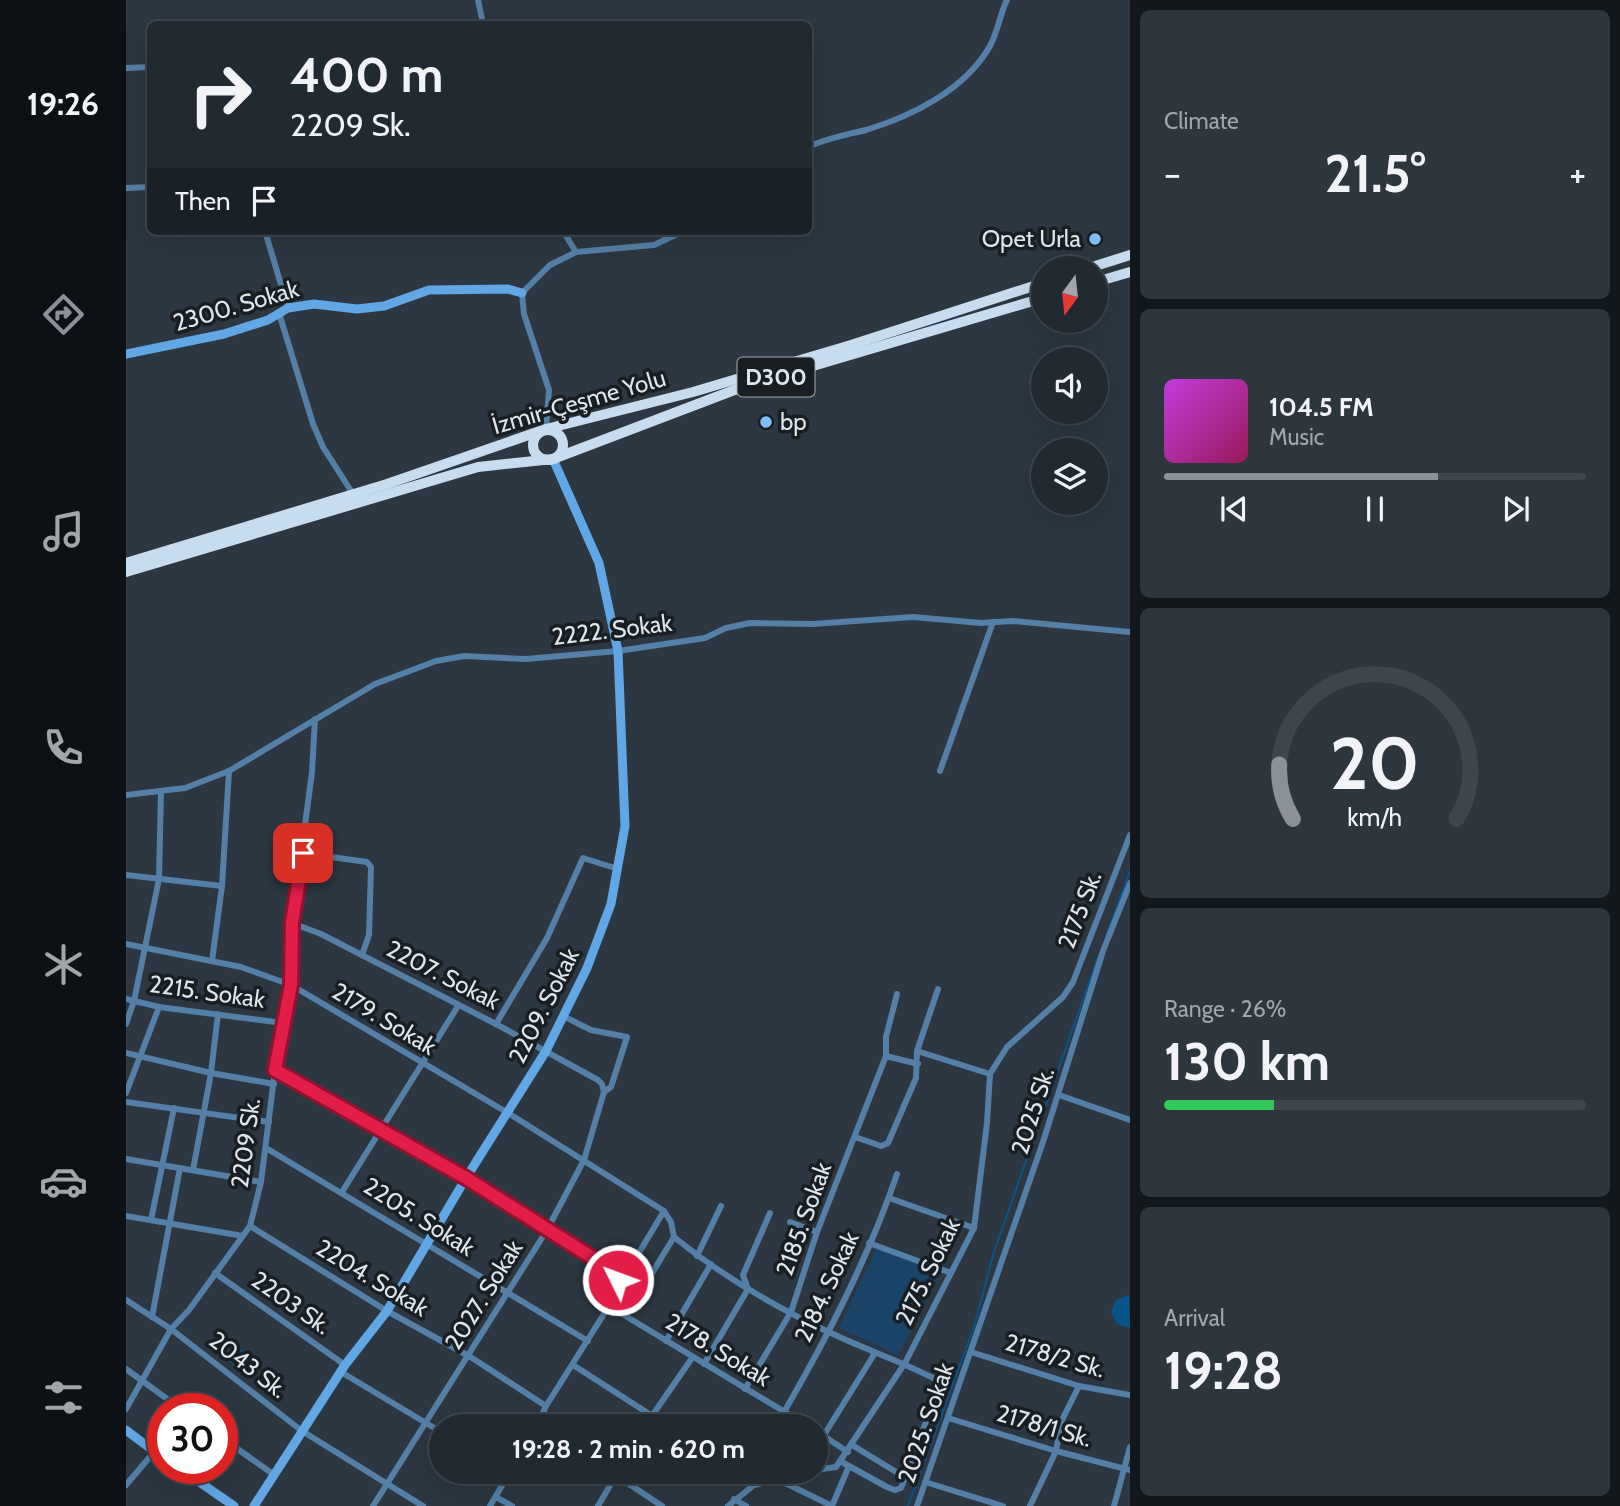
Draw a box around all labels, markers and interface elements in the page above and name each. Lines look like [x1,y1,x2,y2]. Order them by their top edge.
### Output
text: 400 m [290,45,443,104]
icon: right [175,49,266,140]
text: 19:26 [27,84,99,123]
text: 2209 Sk. [290,105,411,144]
text: Climate [1164,107,1239,135]
text: 21.5° [1324,142,1426,205]
text: − [1164,150,1181,197]
text: + [1569,150,1586,197]
icon: arrive [245,182,283,220]
text: Then [175,185,231,217]
place label: Opet Urla [982,224,1081,253]
marker: Opet Urla [1087,231,1103,247]
north arrow [1031,256,1108,332]
map controls [1031,256,1108,515]
street label: 2300. Sokak [170,274,302,337]
icon: directions [39,290,88,339]
button: sound [1031,347,1108,424]
road number: D300 [738,358,814,396]
street label: İzmir-Çeşme Yolu [489,363,669,440]
text: 104.5 FM [1269,391,1374,423]
place label: bp [780,407,807,436]
marker: bp [758,414,774,430]
text: Music [1269,423,1324,451]
button: layers [1031,438,1108,515]
icon: previous [1215,490,1253,528]
icon: pause [1356,490,1394,528]
icon: next [1497,490,1535,528]
icon: music [39,507,88,556]
street label: 2222. Sokak [550,608,674,651]
text: 20 [1330,719,1420,807]
icon: phone [39,723,88,772]
text: km/h [1348,802,1402,832]
pin [273,823,333,883]
icon: arrive [284,834,322,872]
street label: 2175 Sk. [1052,867,1107,953]
street label: 2207. Sokak [382,934,505,1016]
icon: climate [39,940,88,989]
street label: 2209. Sokak [502,943,585,1068]
street label: 2215. Sokak [147,969,267,1014]
street label: 2179. Sokak [327,976,442,1061]
text: Range · 26% [1164,995,1287,1023]
text: 130 km [1164,1030,1330,1093]
street label: 2025 Sk. [1005,1064,1060,1158]
street label: 2209 Sk. [225,1096,266,1190]
icon: car [39,1157,88,1206]
street label: 2185. Sokak [770,1158,837,1279]
street label: 2205. Sokak [358,1171,480,1262]
street label: 2175. Sokak [889,1213,966,1330]
street label: 2184. Sokak [788,1227,865,1347]
street label: 2204. Sokak [311,1233,434,1323]
street label: 2027. Sokak [439,1234,529,1355]
position arrow [581,1243,655,1317]
street label: 2203 Sk. [246,1265,336,1340]
text: Arrival [1164,1304,1225,1332]
street label: 2178. Sokak [660,1307,776,1392]
street label: 2043 Sk. [203,1325,293,1404]
street label: 2178/2 Sk. [1002,1327,1108,1384]
text: 19:28 [1164,1339,1283,1402]
street label: 2025. Sokak [891,1359,960,1487]
icon: filters [39,1373,88,1422]
speed limit sign: 30 [147,1393,238,1484]
street label: 2178/1 Sk. [993,1398,1095,1453]
text: 19:28 · 2 min · 620 m [512,1433,745,1465]

